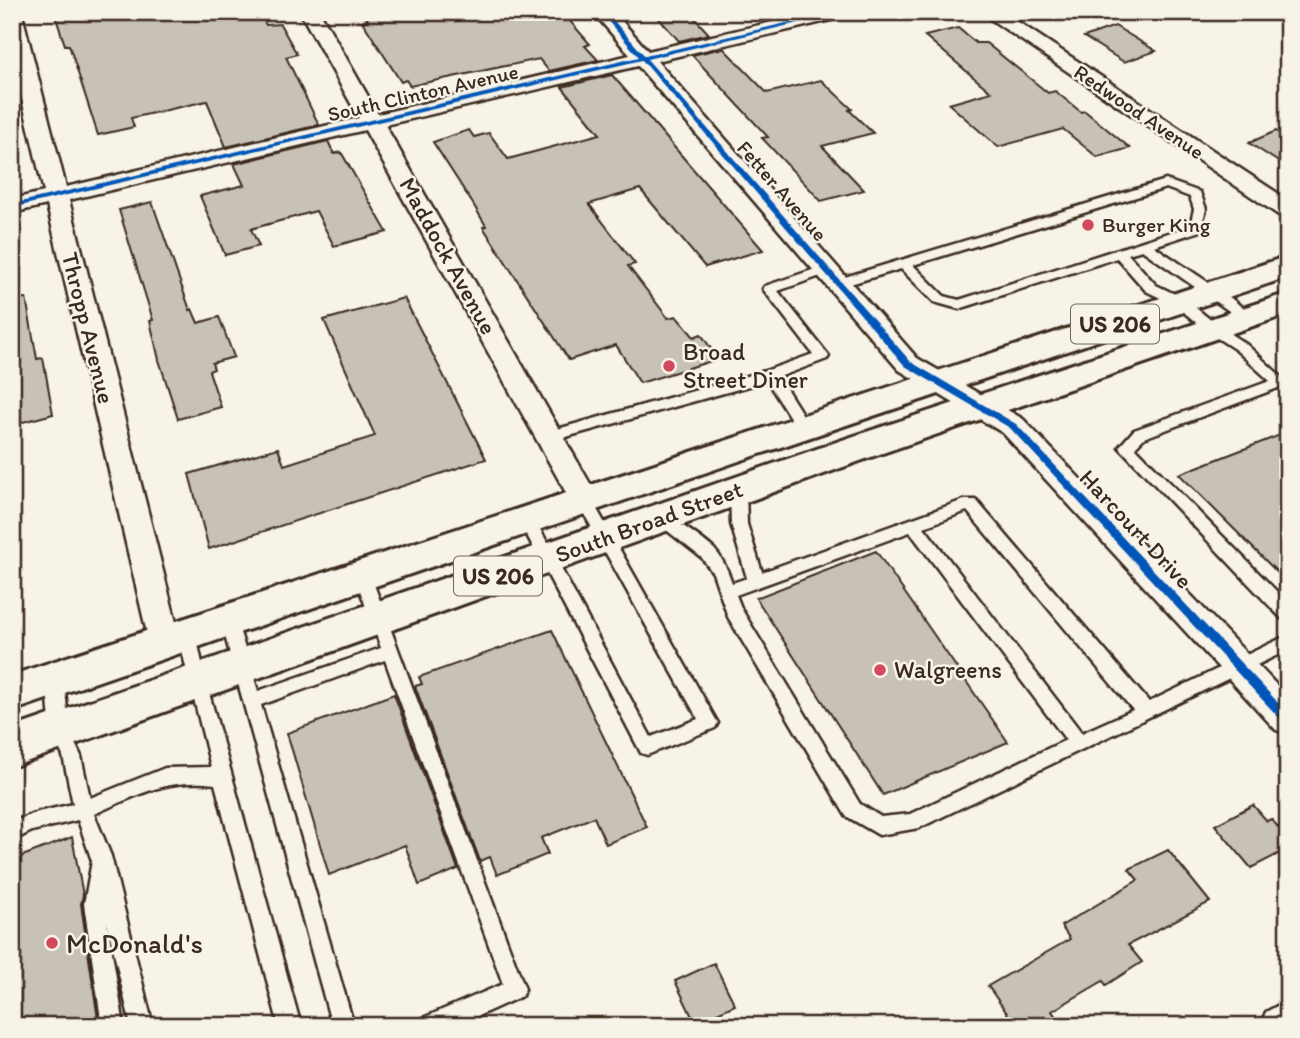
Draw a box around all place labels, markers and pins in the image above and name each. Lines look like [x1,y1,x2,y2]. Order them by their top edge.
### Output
place label: Burger King [1102,212,1211,237]
marker: Burger King [1080,217,1096,233]
place label: Broad Street Diner [683,337,808,394]
marker: Broad Street Diner [661,358,677,374]
place label: Walgreens [894,655,1002,684]
marker: Walgreens [872,662,888,678]
place label: McDonald's [66,926,203,960]
marker: McDonald's [44,935,60,951]

